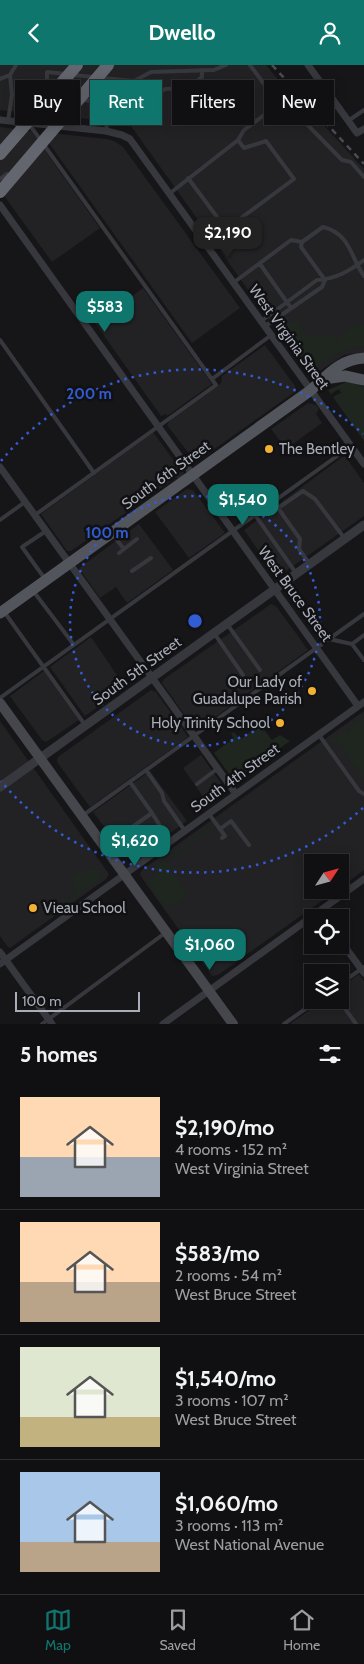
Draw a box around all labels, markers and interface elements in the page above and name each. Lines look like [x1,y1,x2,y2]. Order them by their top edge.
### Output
icon: back [20,19,48,47]
text: Dwello [148,19,216,46]
icon: person [316,19,344,47]
chip: Buy [15,80,80,125]
chip: Rent [90,80,162,125]
chip: Filters [172,80,254,125]
chip: New [264,80,334,125]
pin: $2,190 [187,217,269,259]
text: $2,190 [204,223,252,242]
street label: West Virginia Street [245,281,333,393]
pin: $583 [75,291,135,333]
text: $583 [87,297,123,316]
text: 200 m [66,385,112,403]
street label: South 6th Street [118,437,214,513]
place label: The Bentley [279,440,355,458]
marker: The Bentley [263,443,275,455]
pin: $1,540 [202,483,284,526]
text: $1,540 [219,490,267,509]
text: 100 m [85,524,129,542]
street label: West Bruce Street [254,543,336,645]
centre of rings [186,612,204,630]
street label: South 5th Street [89,633,185,709]
place label: Our Lady of Guadalupe Parish [193,673,302,708]
marker: Our Lady of Guadalupe Parish [306,685,318,697]
place label: Holy Trinity School [151,714,270,732]
marker: Holy Trinity School [274,717,286,729]
street label: South 4th Street [187,740,283,816]
pin: $1,620 [94,825,176,867]
text: $1,620 [111,831,159,850]
north arrow [304,854,349,899]
map controls [304,854,349,1009]
place label: Vieau School [43,899,126,917]
marker: Vieau School [27,902,39,914]
button: locate [304,909,349,954]
pin: $1,060 [169,929,251,971]
text: $1,060 [185,935,235,954]
button: layers [304,964,349,1009]
scale bar [15,989,140,1012]
text: 100 m [22,992,62,1010]
icon: filters [316,1040,344,1068]
text: 5 homes [20,1042,98,1067]
text: $2,190/mo [175,1115,274,1140]
icon: home [60,1117,120,1177]
text: 4 rooms · 152 m² [175,1140,287,1159]
text: West Virginia Street [175,1159,309,1178]
text: $583/mo [175,1241,260,1266]
icon: home [60,1242,120,1302]
text: 2 rooms · 54 m² [175,1266,282,1285]
text: West Bruce Street [175,1285,296,1304]
text: $1,540/mo [175,1366,276,1391]
icon: home [60,1367,120,1427]
text: 3 rooms · 107 m² [175,1391,289,1410]
text: West Bruce Street [175,1410,296,1429]
text: $1,060/mo [175,1491,278,1516]
icon: home [60,1492,120,1552]
text: 3 rooms · 113 m² [175,1516,283,1535]
text: West National Avenue [175,1535,324,1554]
tab: Map [44,1606,72,1654]
tab: Saved [159,1606,196,1654]
tab: Home [283,1606,320,1654]

